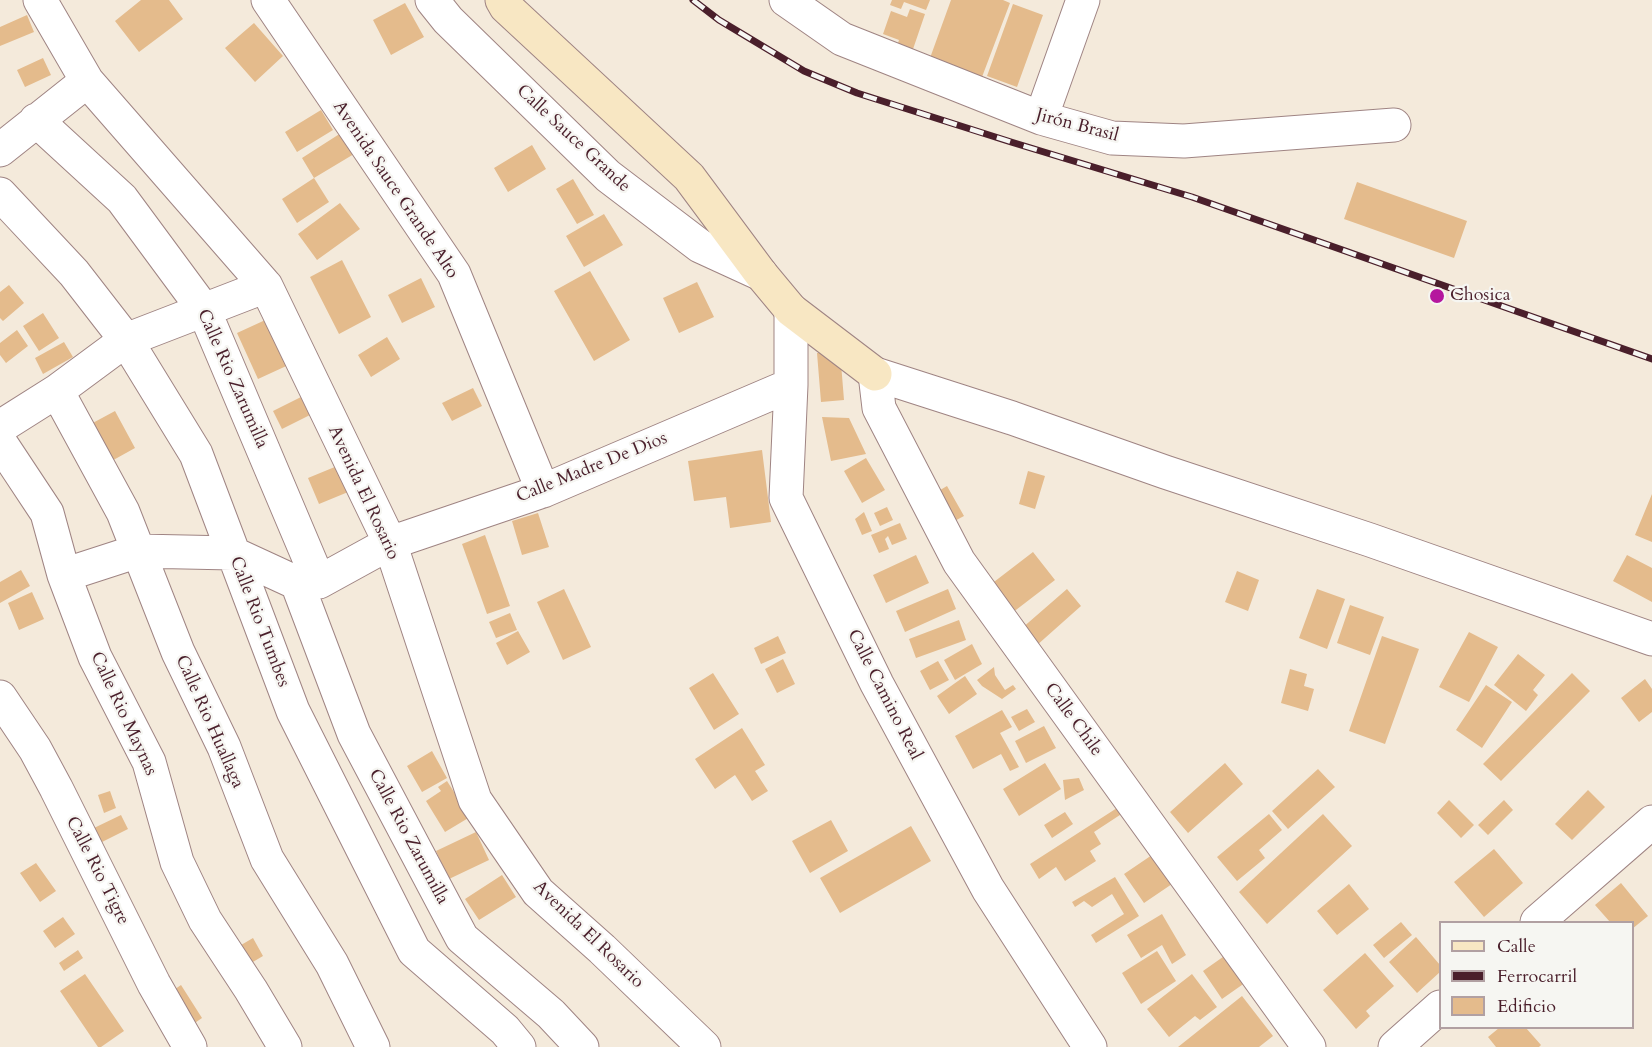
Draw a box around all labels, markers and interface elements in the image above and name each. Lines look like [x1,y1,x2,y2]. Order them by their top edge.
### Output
street label: Calle Sauce Grande [511,81,635,197]
street label: Avenida Sauce Grande Alto [327,97,463,283]
street label: Jirón Brasil [1033,105,1121,147]
place label: Chosica [1450,285,1510,307]
marker: Chosica [1428,287,1446,305]
street label: Calle Rio Zarumilla [192,306,272,452]
street label: Avenida El Rosario [322,423,404,563]
street label: Calle Madre De Dios [513,428,671,508]
street label: Calle Rio Tumbes [224,554,294,690]
street label: Calle Camino Real [842,626,926,764]
street label: Calle Rio Maynas [85,649,161,779]
street label: Calle Rio Huallaga [170,652,248,792]
street label: Calle Chile [1039,679,1107,761]
street label: Calle Rio Zarumilla [363,766,453,908]
street label: Calle Rio Tigre [60,813,134,929]
street label: Avenida El Rosario [528,877,648,993]
legend [1439,921,1634,1029]
text: Calle [1497,934,1536,959]
text: Ferrocarril [1497,964,1577,989]
text: Edificio [1497,994,1556,1019]

